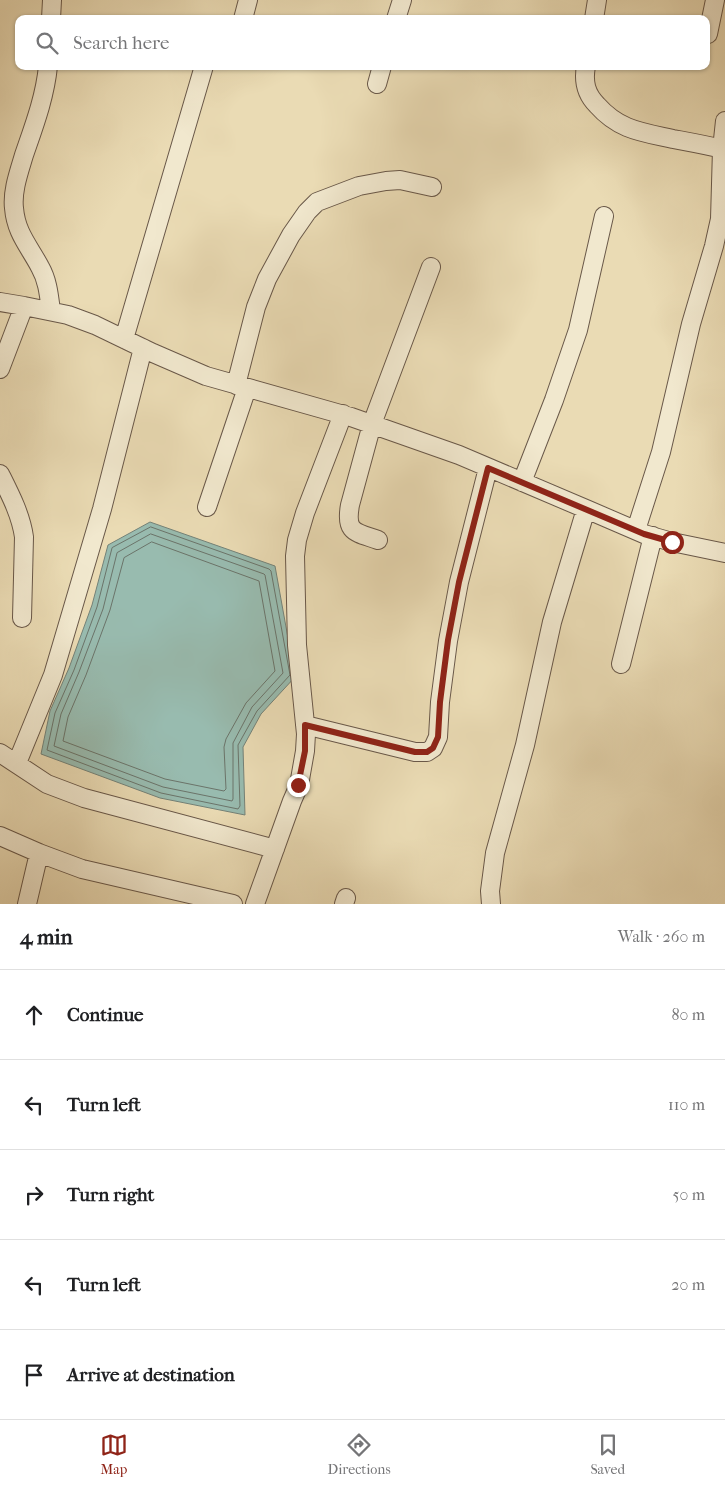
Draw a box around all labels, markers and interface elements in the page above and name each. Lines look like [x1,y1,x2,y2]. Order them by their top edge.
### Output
search box [15,15,710,70]
icon: search [33,29,61,57]
text: Search here [73,32,169,54]
route start [661,531,684,554]
route end [287,774,310,797]
text: 4 min [20,925,73,949]
text: Walk · 260 m [618,927,705,946]
icon: ahead [20,1001,48,1029]
text: Continue [67,1004,143,1026]
text: 80 m [671,1005,705,1024]
icon: left [20,1091,48,1119]
text: Turn left [67,1094,141,1116]
text: 110 m [668,1095,705,1114]
icon: right [20,1181,48,1209]
text: Turn right [67,1184,154,1206]
text: 50 m [673,1185,705,1204]
icon: left [20,1271,48,1299]
text: Turn left [67,1274,141,1296]
text: 20 m [671,1275,705,1294]
icon: arrive [20,1361,48,1389]
text: Arrive at destination [67,1364,235,1386]
tab: Map [100,1431,128,1478]
tab: Directions [328,1431,391,1478]
tab: Saved [590,1431,625,1478]

